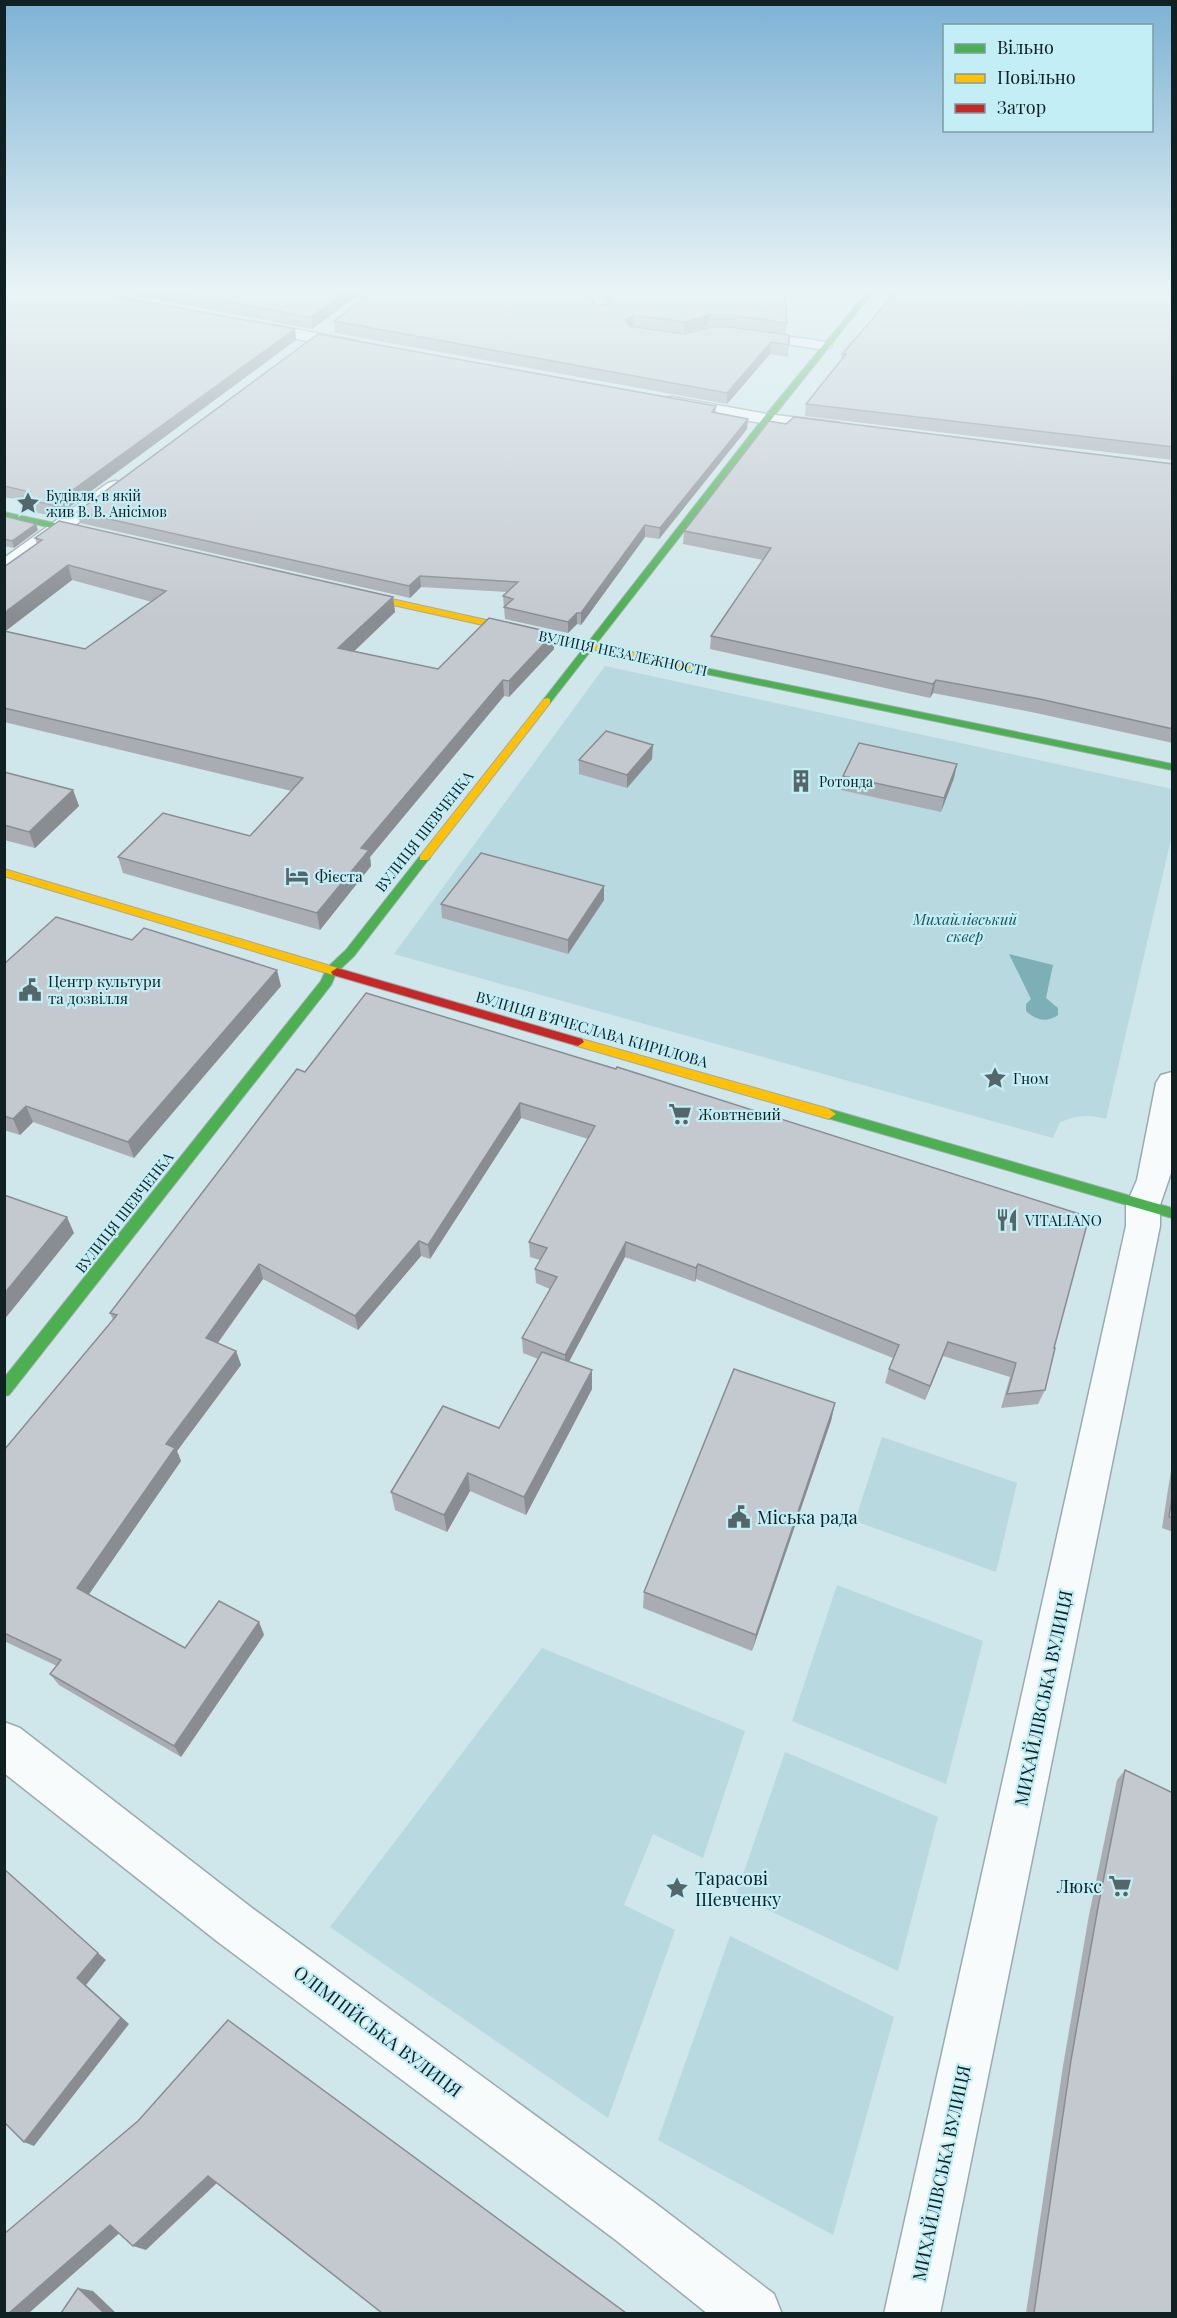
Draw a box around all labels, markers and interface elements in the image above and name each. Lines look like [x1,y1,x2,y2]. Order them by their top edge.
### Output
legend [943,24,1153,132]
text: Вільно [997,35,1054,59]
text: Повільно [997,65,1076,89]
text: Затор [997,95,1046,119]
place label: Будівля, в якій жив В. В. Анісімов [46,486,167,521]
place icon: Будівля, в якій жив В. В. Анісімов [15,490,41,516]
street label: ВУЛИЦЯ НЕЗАЛЕЖНОСТІ [537,626,709,680]
street label: ВУЛИЦЯ ШЕВЧЕНКА [370,766,478,896]
building icon: Ротонда [788,768,814,794]
place label: Ротонда [819,772,873,791]
hotel icon: Фієста [284,863,310,889]
place label: Фієста [315,866,363,886]
park label: Михайлівський сквер [912,909,1017,946]
place label: Центр культури та дозвілля [48,971,161,1008]
public building icon: Центр культури та дозвілля [17,977,43,1003]
street label: ВУЛИЦЯ В'ЯЧЕСЛАВА КИРИЛОВА [474,986,711,1072]
place icon: Гном [982,1065,1008,1091]
place label: Гном [1013,1068,1049,1088]
supermarket icon: Жовтневий [667,1101,693,1127]
place label: Жовтневий [698,1104,781,1124]
street label: ВУЛИЦЯ ШЕВЧЕНКА [70,1147,178,1277]
restaurant icon: VITALIANO [994,1207,1020,1233]
place label: VITALIANO [1024,1210,1102,1230]
public building icon: Міська рада [726,1504,752,1530]
place label: Міська рада [757,1505,858,1529]
street label: МИХАЙЛІВСЬКА ВУЛИЦЯ [1008,1588,1078,1808]
place label: Тарасові Шевченку [695,1866,781,1911]
supermarket icon: Люкс [1107,1873,1133,1899]
place label: Люкс [1056,1874,1102,1898]
place icon: Тарасові Шевченку [664,1875,690,1901]
street label: ОЛІМПІЙСЬКА ВУЛИЦЯ [289,1960,467,2102]
street label: МИХАЙЛІВСЬКА ВУЛИЦЯ [906,2063,976,2283]

